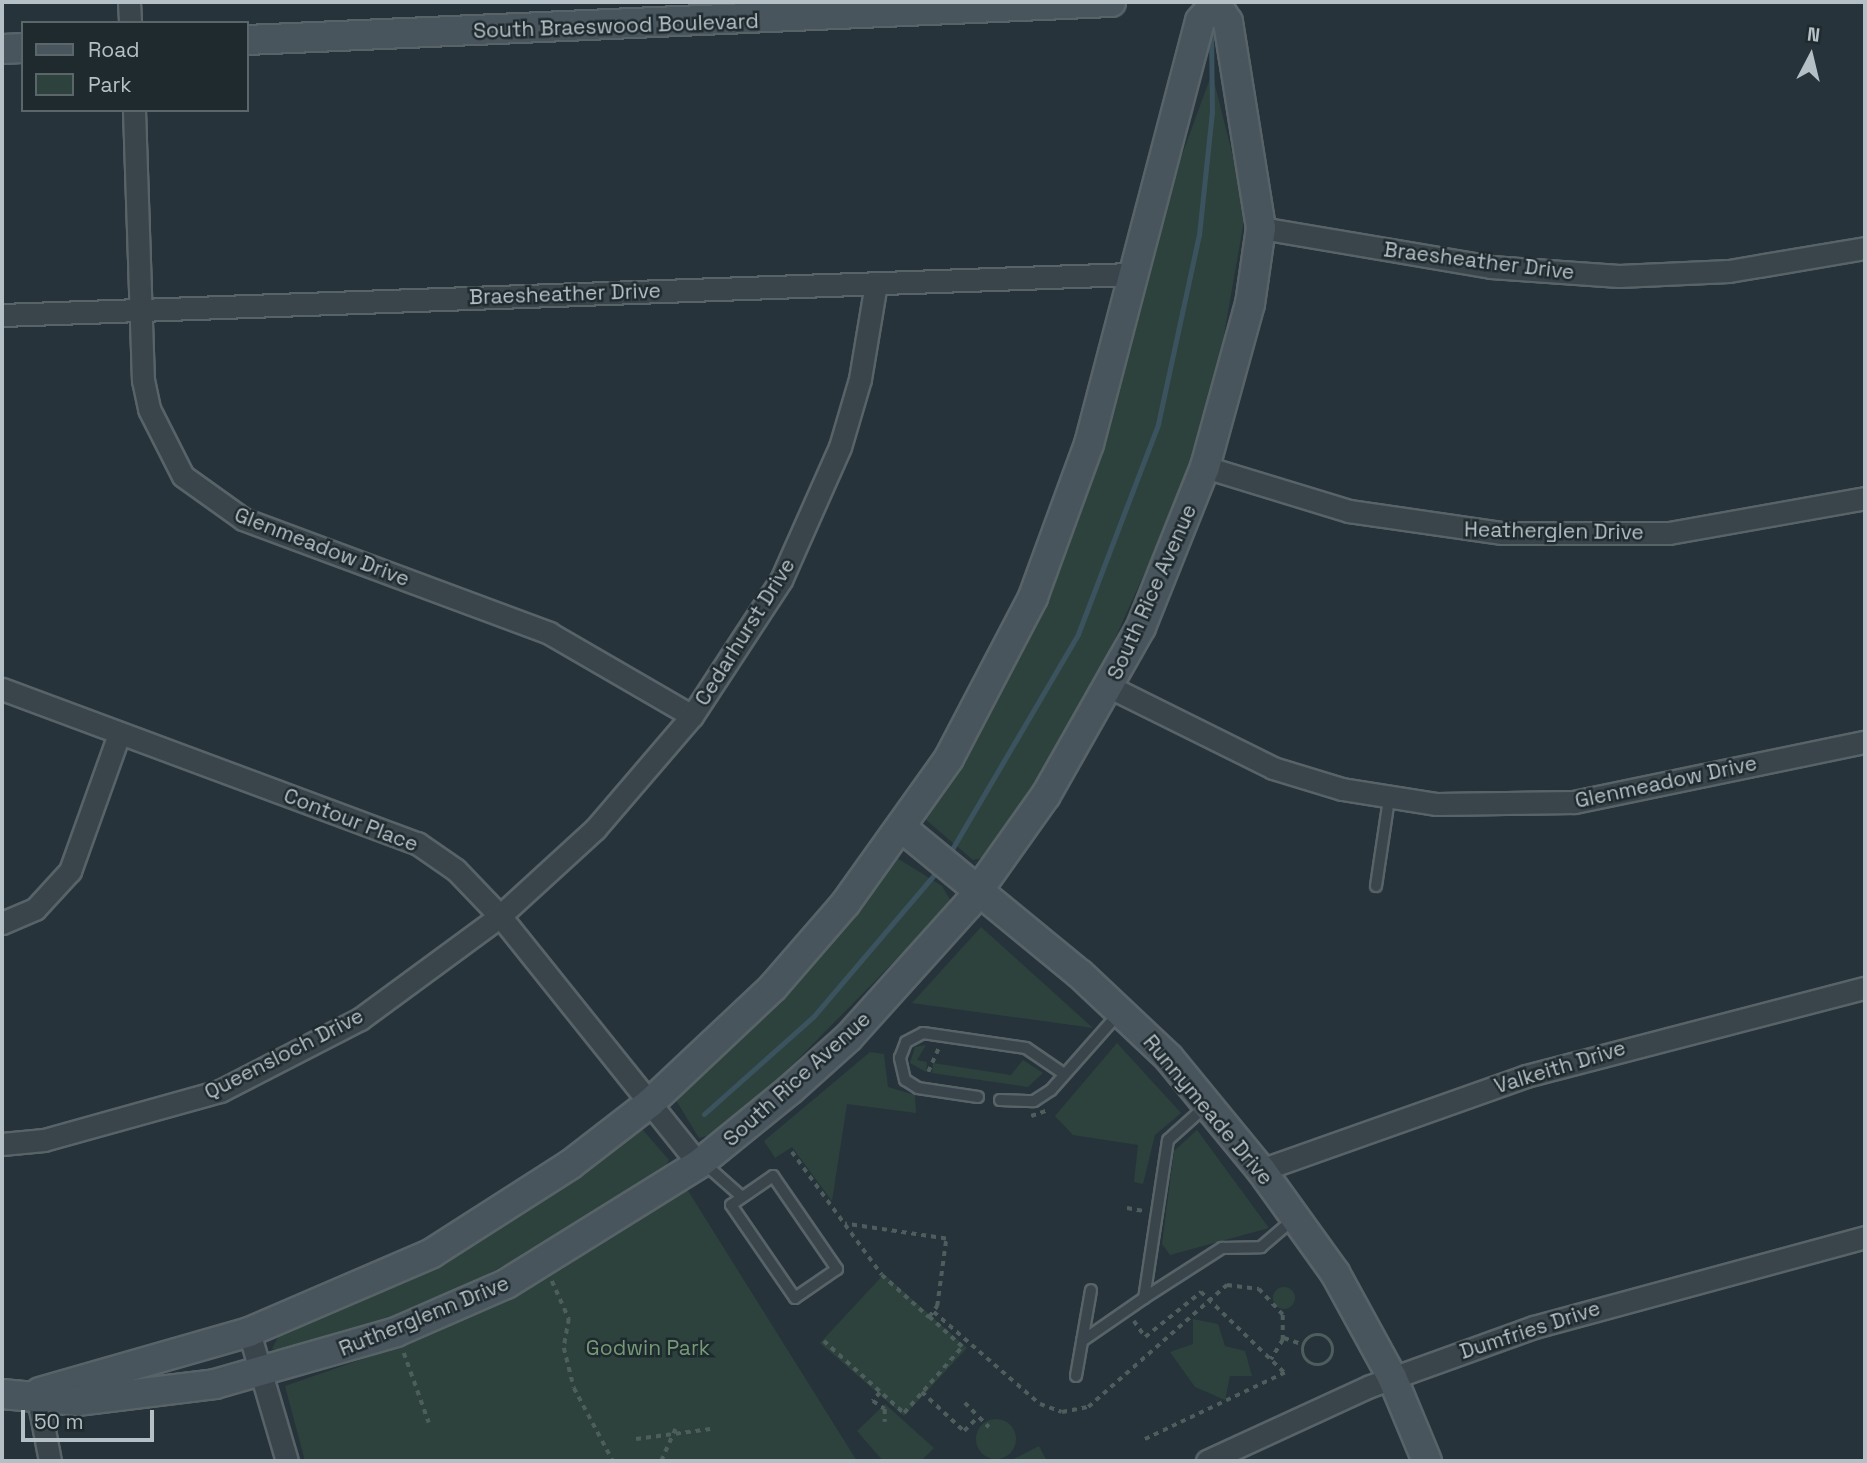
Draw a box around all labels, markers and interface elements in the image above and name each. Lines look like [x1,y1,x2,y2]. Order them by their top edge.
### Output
street label: South Braeswood Boulevard [473,8,759,44]
legend [21,21,248,112]
north arrow [1776,21,1846,91]
text: N [1806,21,1821,48]
text: Road [88,36,140,63]
text: Park [88,71,132,98]
street label: Braesheather Drive [1382,237,1576,285]
street label: Braesheather Drive [469,278,661,310]
street label: South Rice Avenue [1102,500,1202,684]
street label: Glenmeadow Drive [231,502,413,592]
street label: Heatherglen Drive [1464,517,1644,545]
street label: Cedarhurst Drive [690,554,800,710]
street label: Glenmeadow Drive [1573,750,1759,814]
street label: Contour Place [280,783,422,857]
street label: Queensloch Drive [200,1003,368,1105]
street label: South Rice Avenue [718,1006,876,1152]
street label: Runnymeade Drive [1138,1030,1278,1190]
street label: Valkeith Drive [1491,1035,1629,1099]
street label: Rutherglenn Drive [335,1270,513,1362]
street label: Dumfries Drive [1457,1295,1603,1365]
park label: Godwin Park [586,1335,710,1361]
scale bar [24,1396,158,1440]
text: 50 m [34,1408,84,1435]

